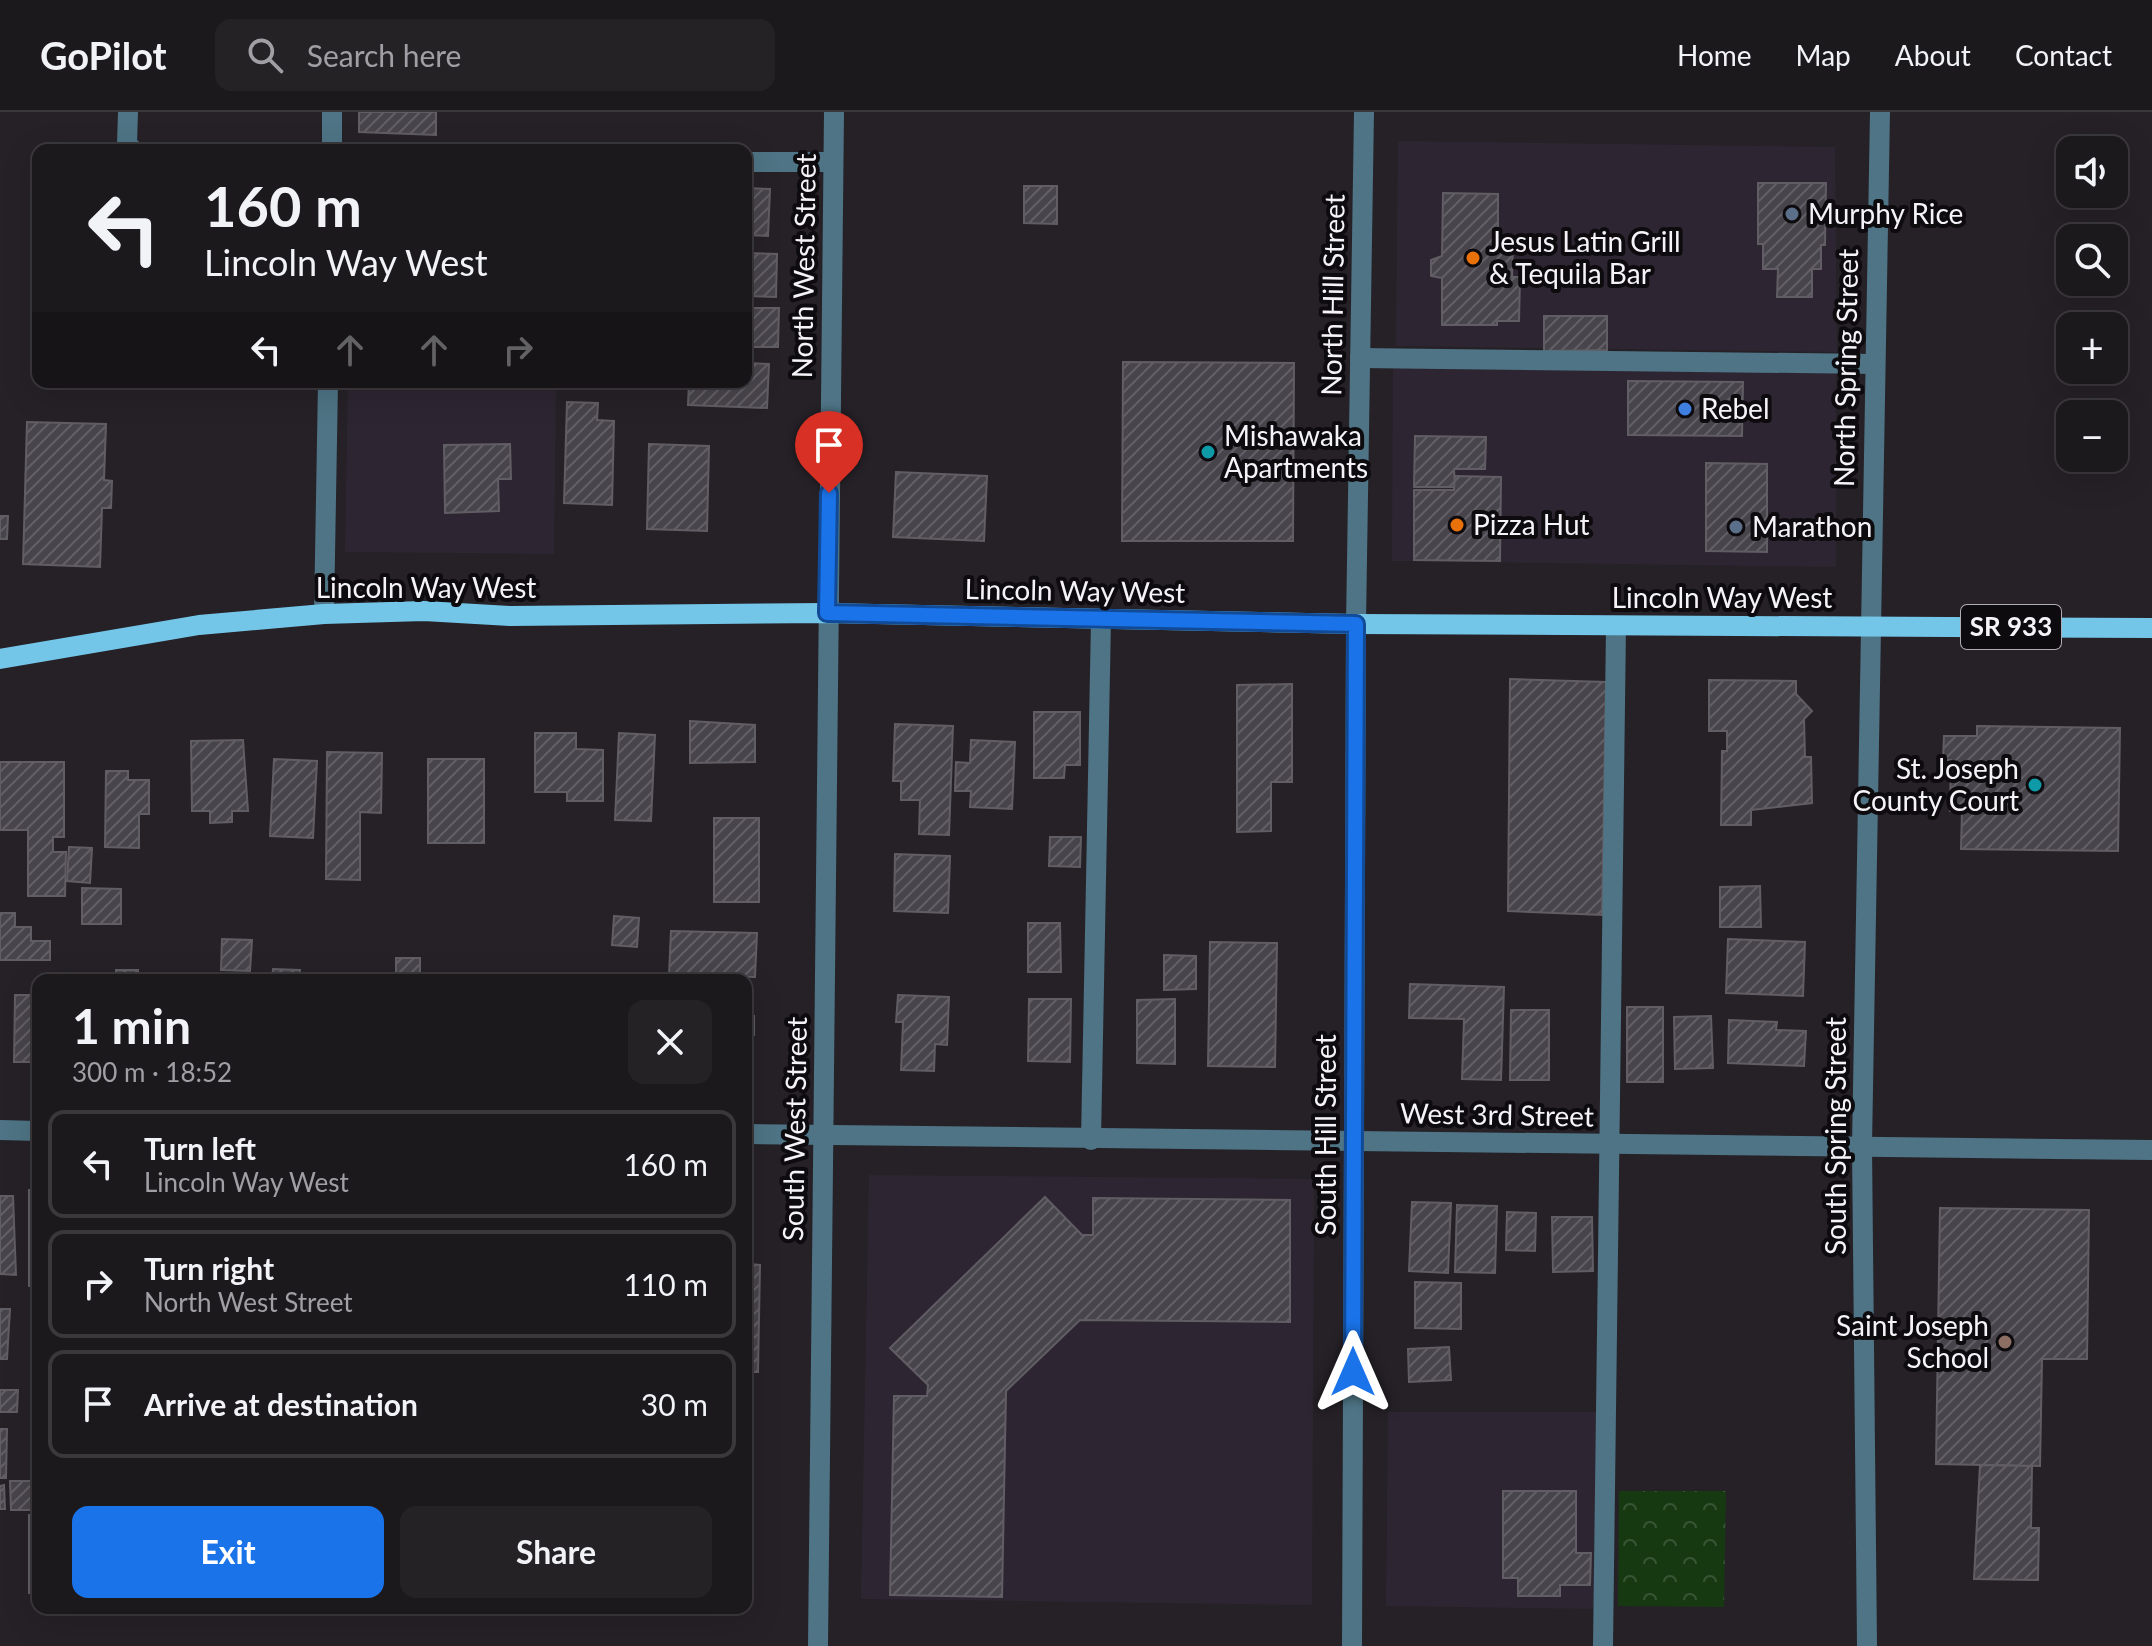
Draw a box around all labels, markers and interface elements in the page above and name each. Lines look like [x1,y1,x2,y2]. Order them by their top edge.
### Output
search box [215,19,775,91]
text: GoPilot [40,32,167,78]
icon: search [243,33,287,77]
text: Search here [307,37,461,73]
text: Home [1677,38,1752,72]
text: Map [1796,38,1851,72]
text: About [1895,38,1971,72]
text: Contact [2015,38,2112,72]
map controls [2056,136,2128,472]
button: sound [2056,136,2128,208]
street label: North West Street [784,153,822,379]
text: 160 m [204,172,362,239]
icon: left [72,176,176,280]
street label: North Hill Street [1313,194,1351,396]
place label: Murphy Rice [1808,196,1963,230]
marker: Murphy Rice [1783,205,1801,223]
place label: Jesus Latin Grill & Tequila Bar [1489,224,1681,290]
button: search [2056,224,2128,296]
text: Lincoln Way West [204,240,488,284]
marker: Jesus Latin Grill & Tequila Bar [1464,249,1482,267]
street label: North Spring Street [1826,249,1864,487]
button: + [2056,312,2128,384]
icon: left [244,328,288,372]
icon: ahead [328,328,372,372]
icon: ahead [412,328,456,372]
icon: right [496,328,540,372]
place label: Rebel [1701,391,1770,425]
marker: Rebel [1676,400,1694,418]
button: − [2056,400,2128,472]
pin [795,411,863,493]
place label: Mishawaka Apartments [1224,418,1368,484]
icon: arrive [807,423,851,467]
marker: Mishawaka Apartments [1199,443,1217,461]
place label: Pizza Hut [1473,507,1590,541]
place label: Marathon [1752,509,1872,543]
marker: Pizza Hut [1448,516,1466,534]
marker: Marathon [1727,518,1745,536]
street label: Lincoln Way West [316,570,536,604]
street label: Lincoln Way West [964,571,1186,609]
street label: Lincoln Way West [1612,580,1832,614]
road number: SR 933 [1961,605,2061,649]
place label: St. Joseph County Court [1853,751,2019,817]
marker: St. Joseph County Court [2026,776,2044,794]
text: 1 min [72,997,191,1054]
button: close [628,1000,712,1084]
street label: South West Street [775,1017,813,1241]
street label: South Spring Street [1818,1017,1852,1255]
street label: South Hill Street [1308,1034,1342,1236]
text: 300 m · 18:52 [72,1056,232,1088]
street label: West 3rd Street [1400,1095,1594,1133]
text: Turn left [144,1130,256,1166]
icon: left [76,1142,120,1186]
text: 160 m [623,1146,708,1182]
text: Lincoln Way West [144,1166,349,1198]
text: Turn right [144,1250,274,1286]
icon: right [76,1262,120,1306]
text: 110 m [623,1266,708,1302]
text: North West Street [144,1286,353,1318]
place label: Saint Joseph School [1836,1308,1989,1374]
position arrow [1311,1330,1395,1414]
marker: Saint Joseph School [1996,1333,2014,1351]
icon: arrive [76,1382,120,1426]
text: Arrive at destination [144,1386,418,1422]
text: 30 m [641,1386,708,1422]
button: Exit [72,1506,384,1598]
button: Share [400,1506,712,1598]

